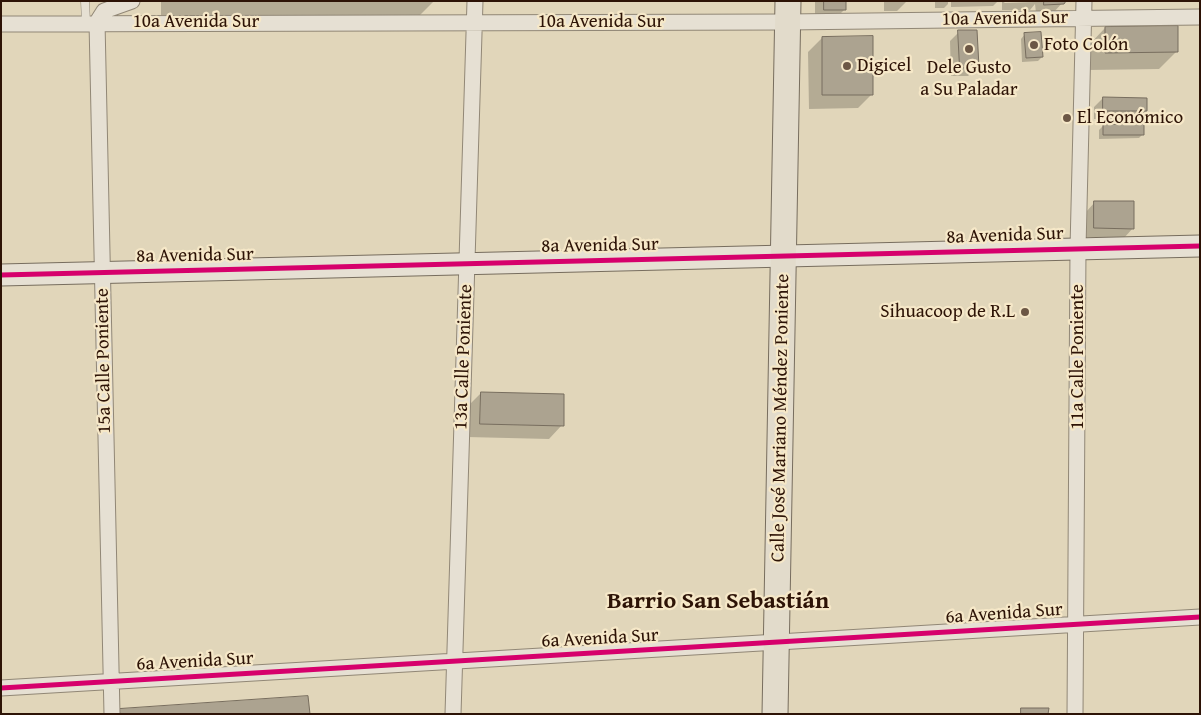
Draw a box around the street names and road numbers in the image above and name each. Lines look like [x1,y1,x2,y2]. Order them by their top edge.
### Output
street label: 10a Avenida Sur [941,6,1069,32]
street label: 10a Avenida Sur [133,11,259,33]
street label: 10a Avenida Sur [538,11,664,33]
street label: 8a Avenida Sur [946,223,1064,249]
street label: 8a Avenida Sur [541,234,659,258]
street label: 8a Avenida Sur [136,244,254,268]
street label: Calle José Mariano Méndez Poniente [767,274,795,562]
street label: 13a Calle Poniente [450,284,478,430]
street label: 11a Calle Poniente [1067,284,1089,430]
street label: 15a Calle Poniente [91,288,117,434]
street label: 6a Avenida Sur [945,599,1063,629]
street label: 6a Avenida Sur [541,625,659,653]
street label: 6a Avenida Sur [136,648,254,676]

